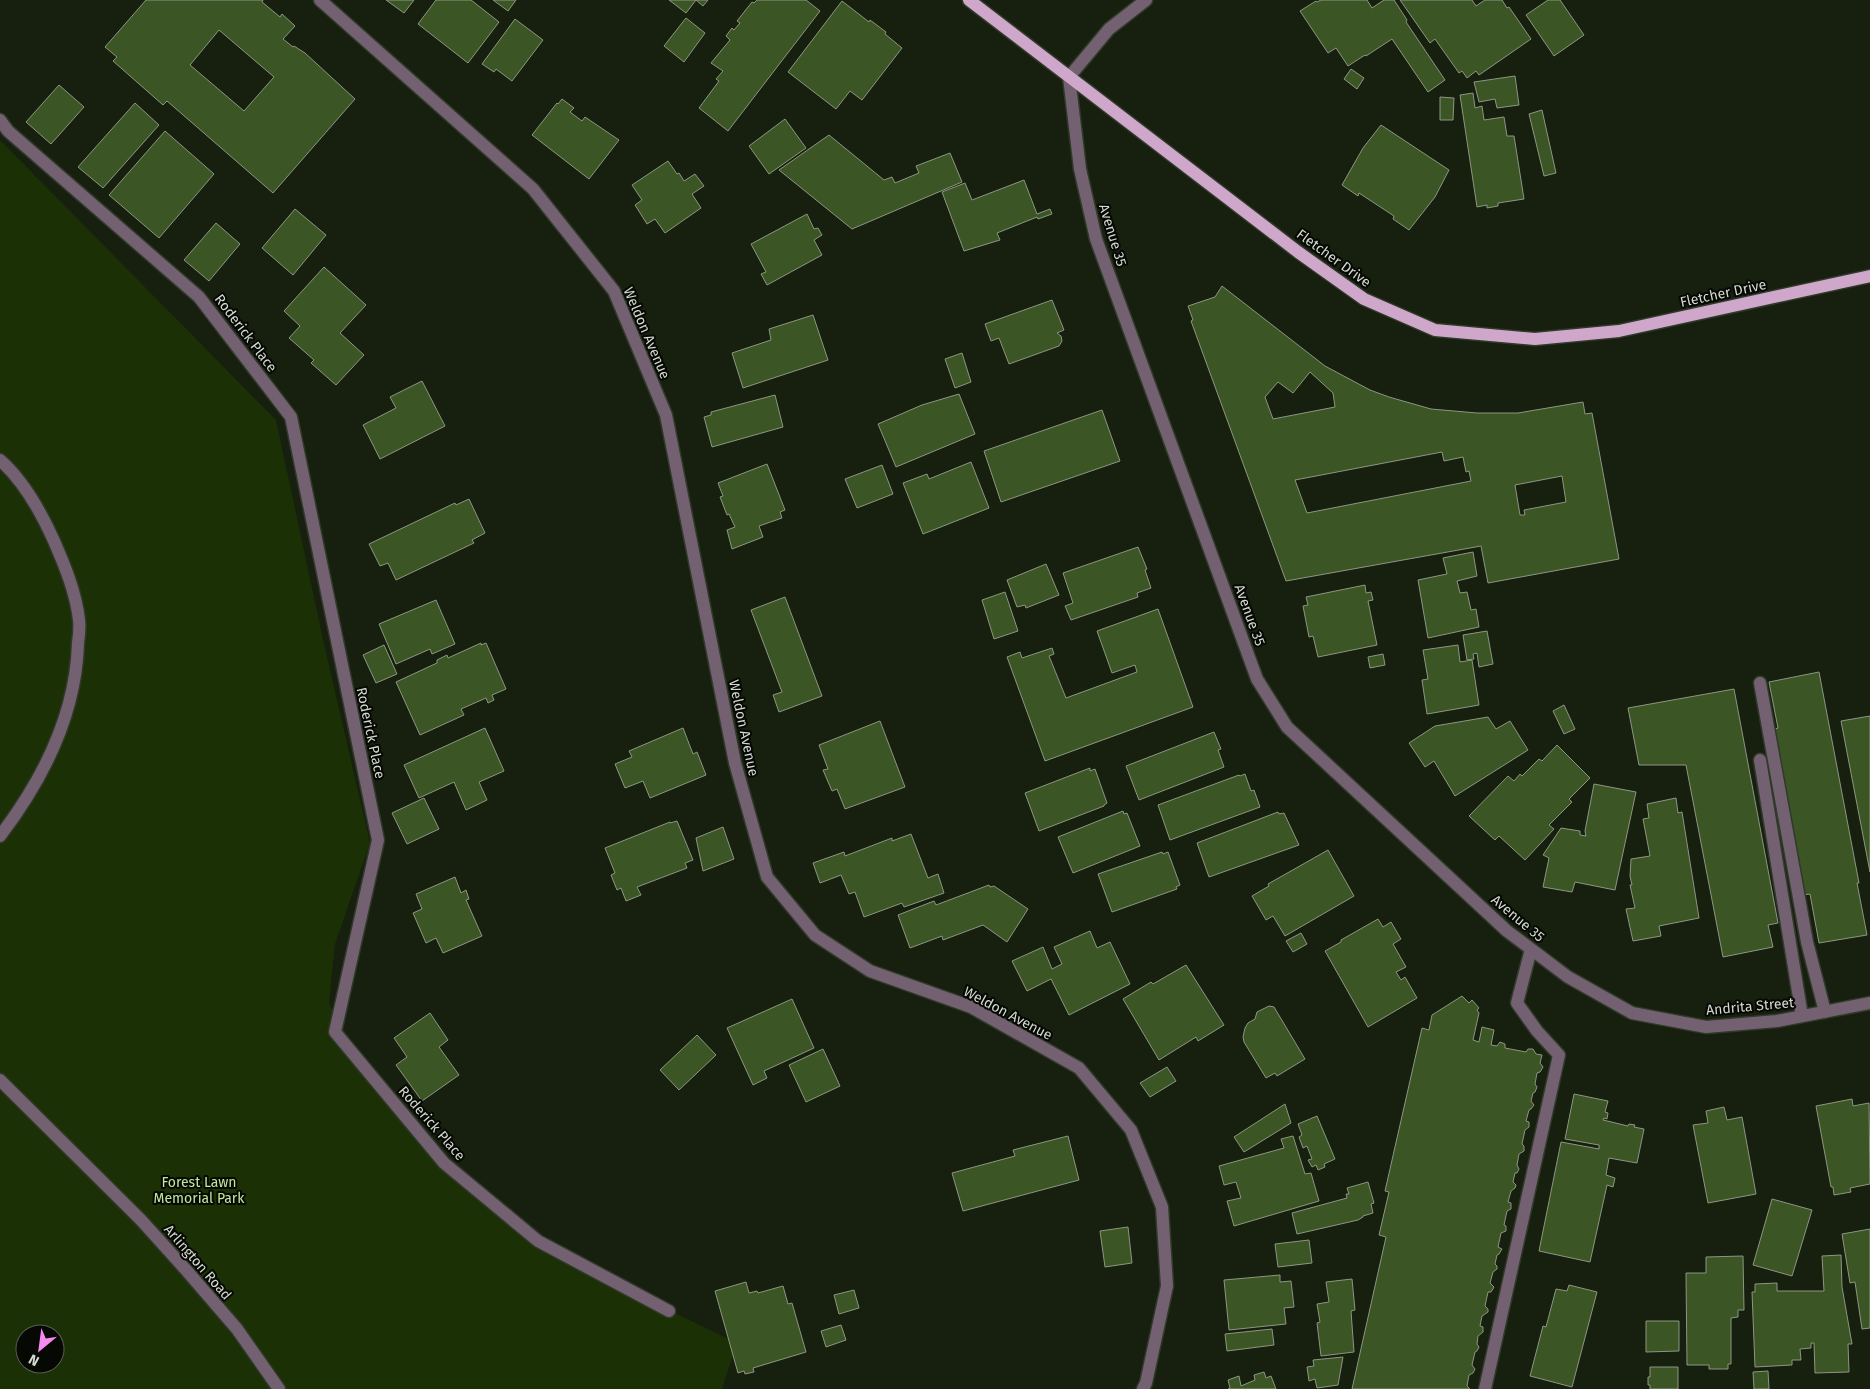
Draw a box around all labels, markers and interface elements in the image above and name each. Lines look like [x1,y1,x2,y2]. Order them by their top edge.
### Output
street label: Avenue 35 [1095,202,1130,268]
street label: Fletcher Drive [1293,226,1374,291]
street label: Fletcher Drive [1678,276,1768,311]
street label: Weldon Avenue [620,285,674,382]
street label: Roderick Place [211,291,280,376]
street label: Avenue 35 [1231,582,1268,648]
street label: Weldon Avenue [725,678,762,778]
street label: Roderick Place [353,686,388,780]
street label: Avenue 35 [1488,891,1548,946]
street label: Weldon Avenue [961,983,1055,1044]
street label: Andrita Street [1705,994,1796,1019]
street label: Roderick Place [395,1083,469,1164]
park label: Forest Lawn Memorial Park [154,1174,245,1207]
street label: Arlington Road [160,1221,235,1303]
north arrow [15,1324,65,1374]
text: N [26,1350,42,1370]

